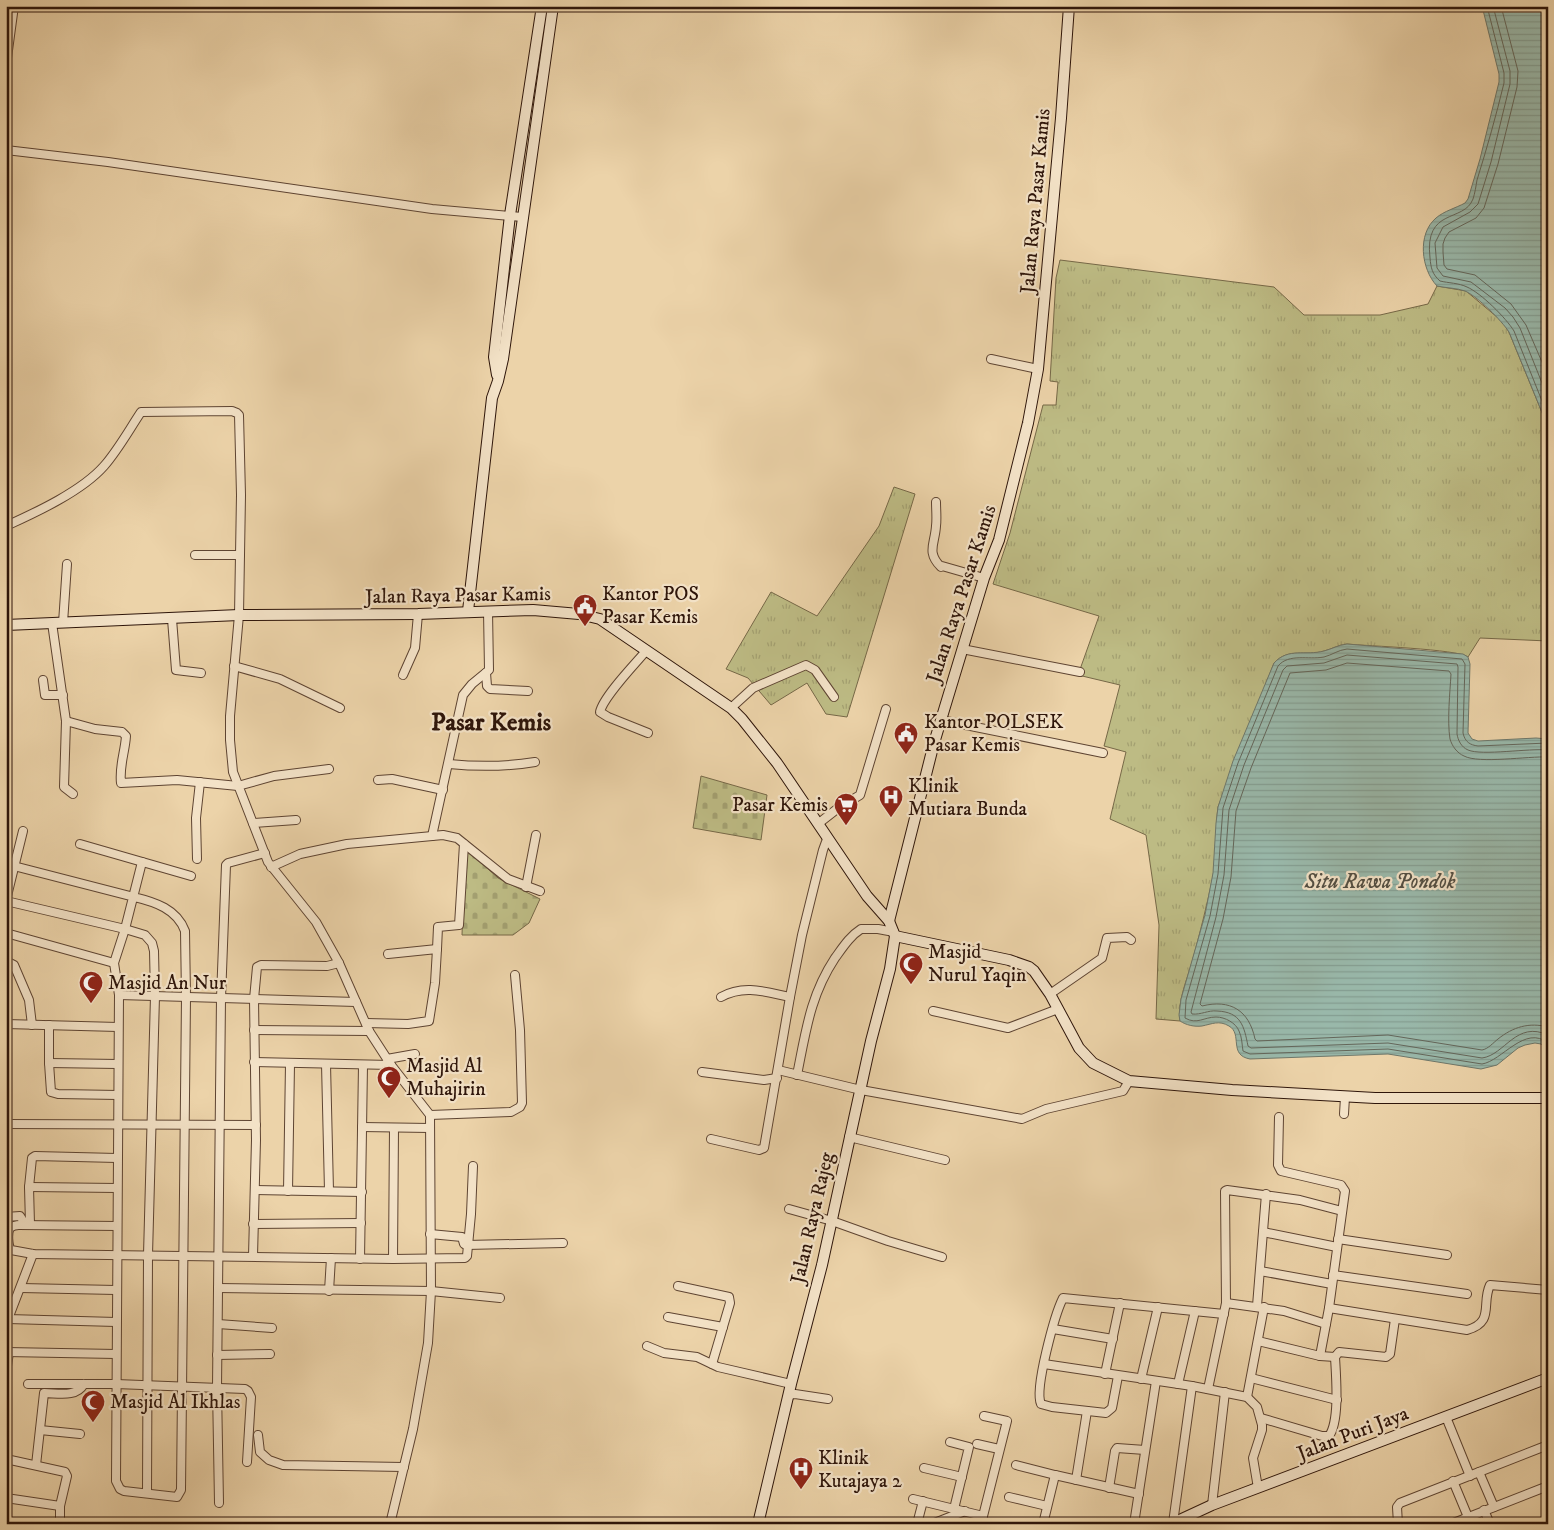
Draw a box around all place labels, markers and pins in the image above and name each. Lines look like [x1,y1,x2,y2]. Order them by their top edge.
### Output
place label: Kantor POS Pasar Kemis [602,582,699,630]
public building icon: Kantor POS Pasar Kemis [572,593,598,627]
place label: Kantor POLSEK Pasar Kemis [924,710,1063,758]
public building icon: Kantor POLSEK Pasar Kemis [893,721,919,755]
place label: Klinik Mutiara Bunda [908,774,1028,822]
hospital icon: Klinik Mutiara Bunda [878,784,904,818]
supermarket icon: Pasar Kemis [833,792,859,826]
place label: Pasar Kemis [732,793,828,818]
place label: Masjid Nurul Yaqin [928,940,1027,988]
mosque icon: Masjid Nurul Yaqin [898,951,924,985]
mosque icon: Masjid An Nur [78,970,104,1004]
place label: Masjid An Nur [108,971,227,996]
place label: Masjid Al Muhajirin [406,1054,486,1102]
mosque icon: Masjid Al Muhajirin [376,1065,402,1099]
mosque icon: Masjid Al Ikhlas [80,1389,106,1423]
place label: Masjid Al Ikhlas [110,1390,241,1415]
place label: Klinik Kutajaya 2 [818,1446,902,1494]
hospital icon: Klinik Kutajaya 2 [788,1456,814,1490]

